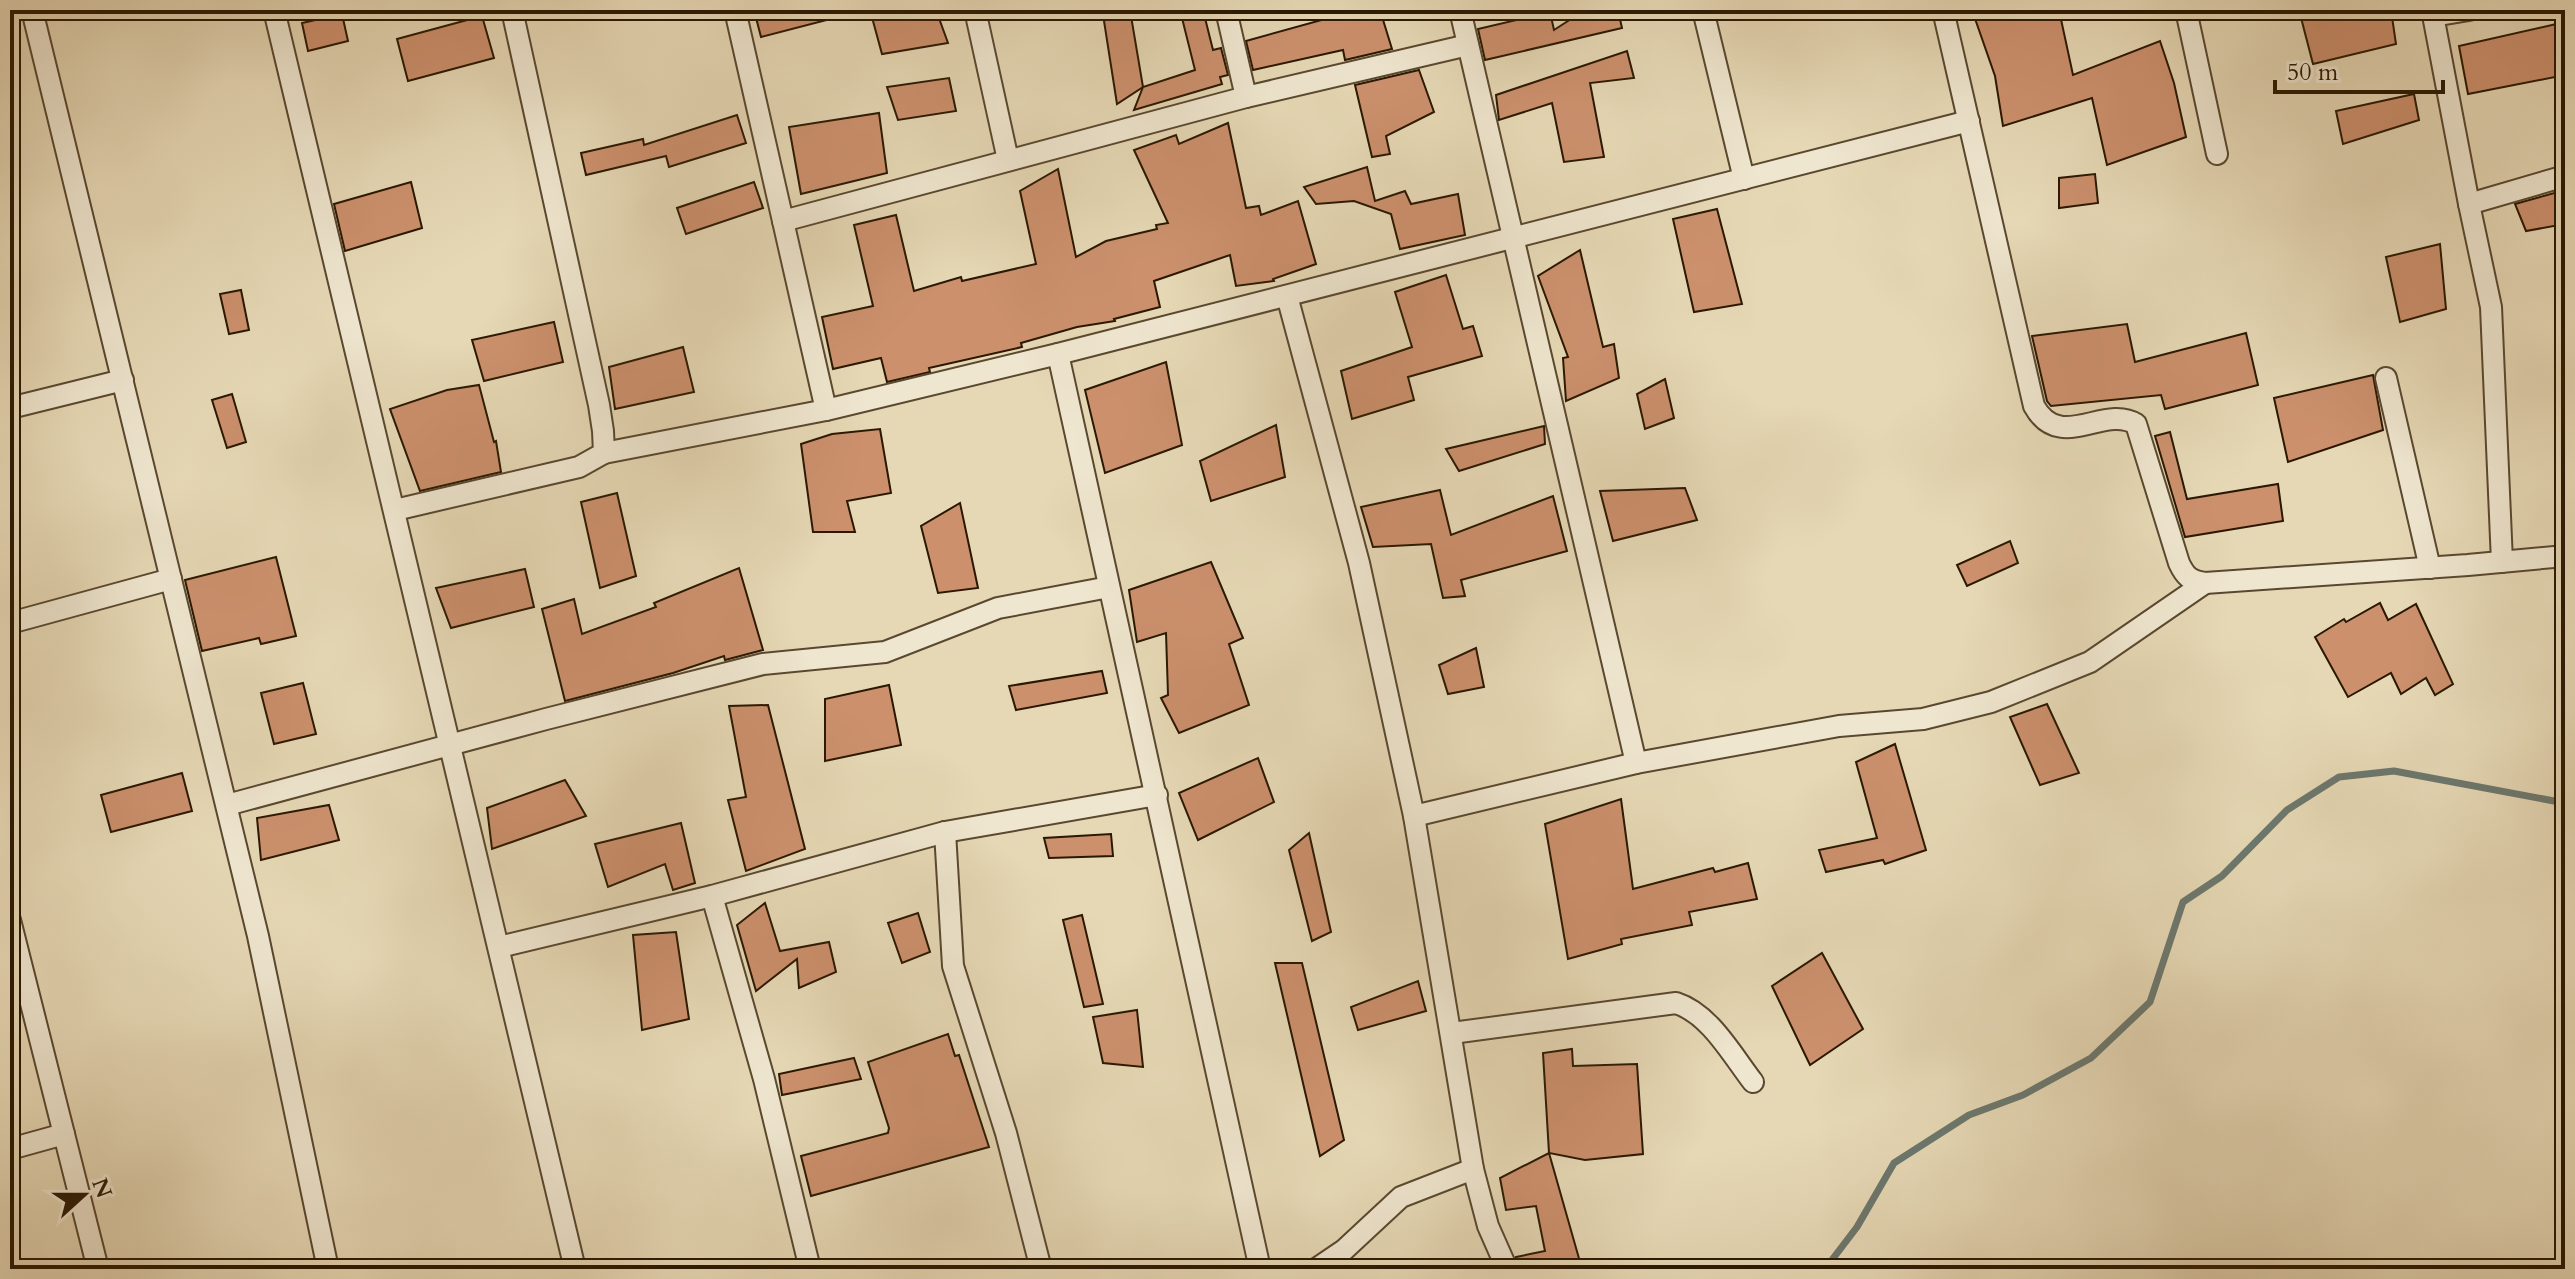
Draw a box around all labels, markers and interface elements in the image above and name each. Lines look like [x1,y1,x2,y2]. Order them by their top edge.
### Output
scale bar [2275,44,2443,94]
text: 50 m [2287,56,2339,89]
north arrow [44,1155,124,1235]
text: N [84,1174,119,1202]

